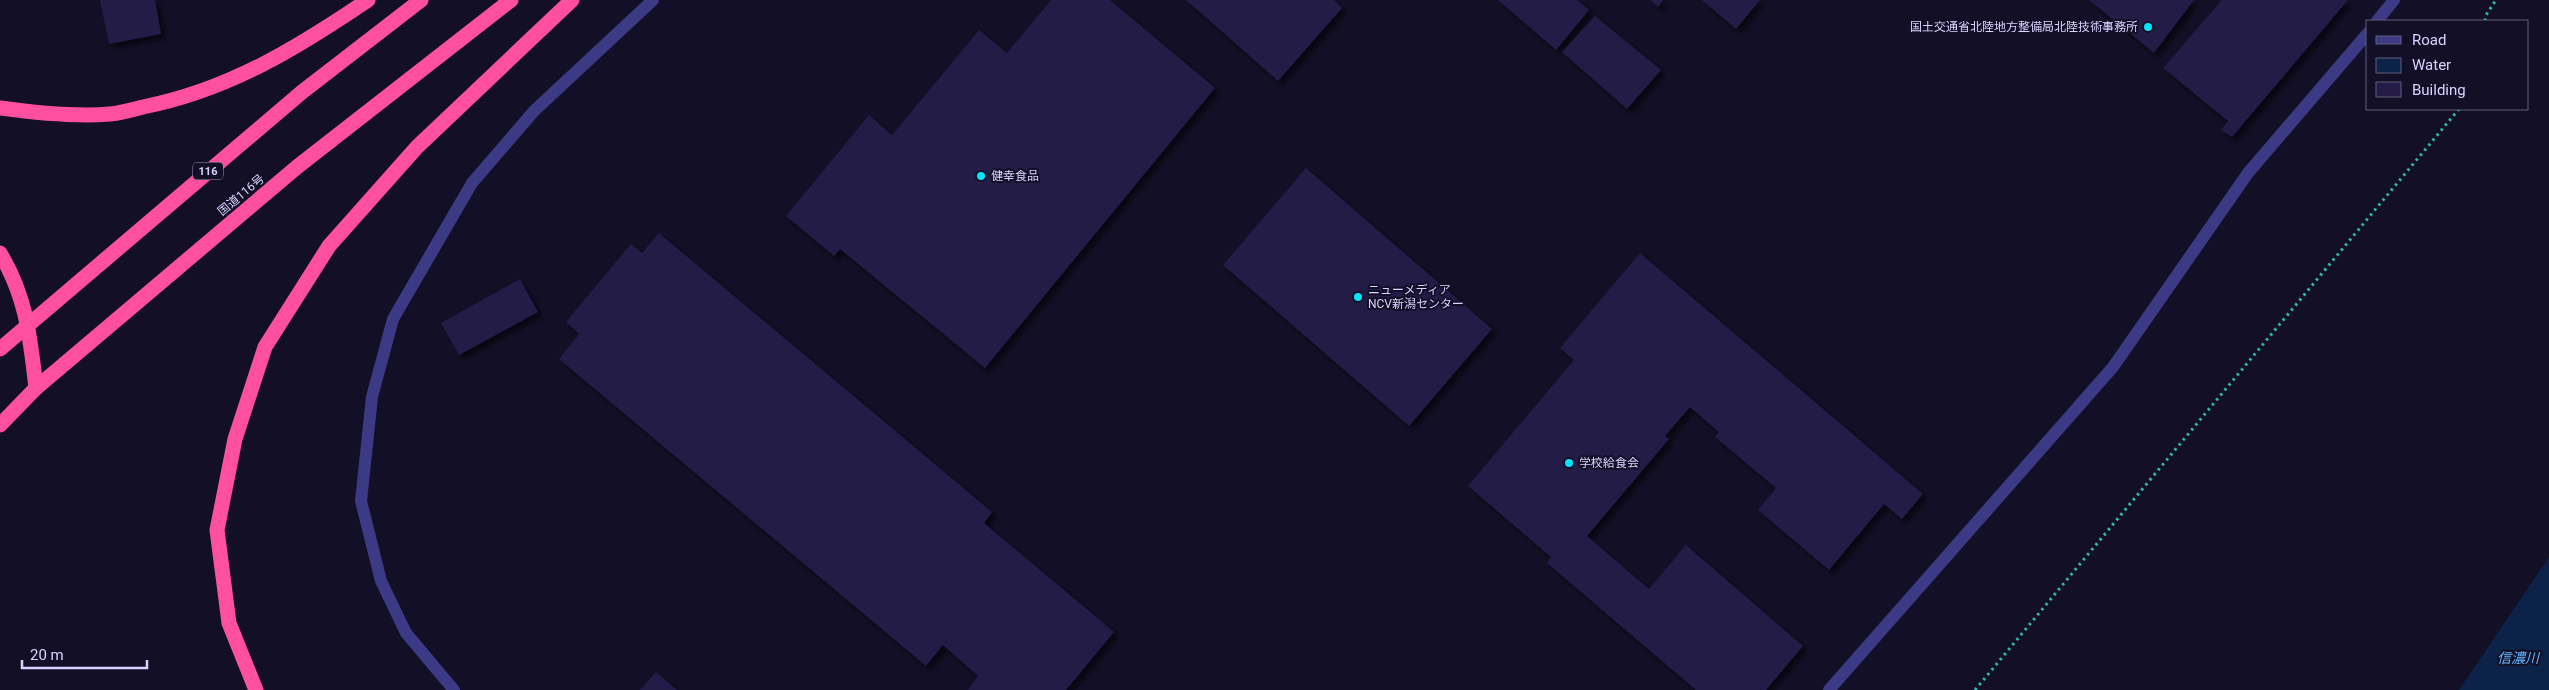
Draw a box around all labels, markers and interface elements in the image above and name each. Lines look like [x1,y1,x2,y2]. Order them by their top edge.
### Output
place label: 国土交通省北陸地方整備局北陸技術事務所 [1910,20,2138,34]
legend [2366,20,2529,110]
marker: 国土交通省北陸地方整備局北陸技術事務所 [2142,21,2154,33]
text: Road [2412,31,2446,49]
text: Water [2412,56,2451,74]
text: Building [2412,81,2466,99]
road number: 116 [193,162,223,180]
place label: 健幸食品 [991,169,1039,183]
marker: 健幸食品 [975,170,987,182]
street label: 国道116号 [215,172,267,218]
place label: ニューメディア NCV新潟センター [1368,283,1464,311]
marker: ニューメディア NCV新潟センター [1352,291,1364,303]
place label: 学校給食会 [1579,456,1639,470]
marker: 学校給食会 [1563,457,1575,469]
scale bar [22,638,148,670]
text: 20 m [30,646,64,664]
water label: 信濃川 [2497,650,2541,666]

